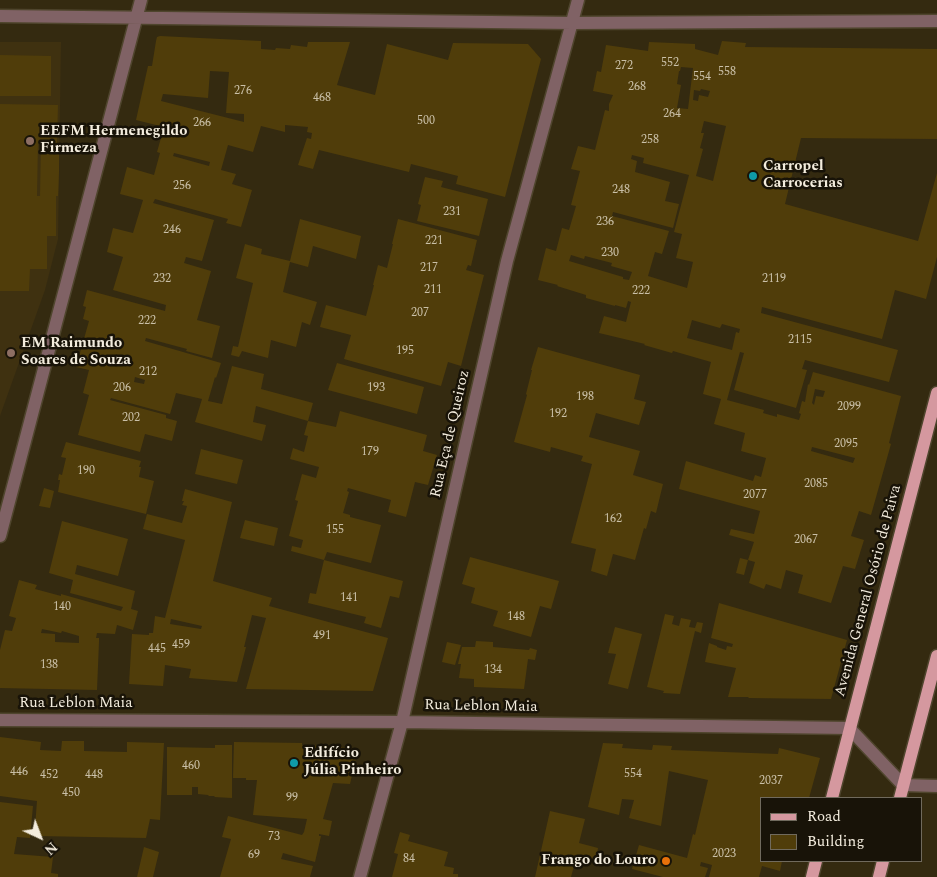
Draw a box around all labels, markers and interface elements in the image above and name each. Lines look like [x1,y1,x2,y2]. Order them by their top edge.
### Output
house number: 552 [661,57,679,71]
house number: 272 [615,60,633,74]
house number: 558 [718,66,736,80]
house number: 554 [693,71,711,85]
house number: 268 [628,81,646,95]
house number: 276 [234,85,252,99]
house number: 468 [313,92,331,106]
house number: 264 [663,108,681,122]
house number: 500 [417,115,435,129]
house number: 266 [193,117,211,131]
place label: EEFM Hermenegildo Firmeza [40,123,188,158]
house number: 258 [641,134,659,148]
marker: EEFM Hermenegildo Firmeza [24,135,36,147]
place label: Carropel Carrocerias [763,158,843,193]
marker: Carropel Carrocerias [747,170,759,182]
house number: 256 [173,180,191,194]
house number: 248 [612,184,630,198]
house number: 231 [443,206,461,220]
house number: 236 [596,216,614,230]
house number: 246 [163,224,181,238]
house number: 221 [425,235,443,249]
house number: 230 [601,247,619,261]
house number: 217 [420,262,438,276]
house number: 232 [153,273,171,287]
house number: 2119 [762,273,786,287]
house number: 211 [424,284,442,298]
house number: 222 [632,285,650,299]
house number: 207 [411,307,429,321]
house number: 222 [138,315,156,329]
house number: 2115 [788,334,812,348]
place label: EM Raimundo Soares de Souza [21,335,131,370]
house number: 195 [396,345,414,359]
marker: EM Raimundo Soares de Souza [5,347,17,359]
house number: 212 [139,366,157,380]
street label: Rua Eça de Queiroz [428,368,474,500]
house number: 206 [113,382,131,396]
house number: 193 [367,382,385,396]
house number: 198 [576,391,594,405]
house number: 2099 [837,401,861,415]
house number: 192 [549,408,567,422]
house number: 202 [122,412,140,426]
house number: 2095 [834,438,858,452]
house number: 179 [361,446,379,460]
house number: 190 [77,465,95,479]
house number: 2085 [804,478,828,492]
street label: Avenida General Osório de Paiva [832,483,906,699]
house number: 2077 [743,489,767,503]
house number: 162 [604,513,622,527]
house number: 155 [326,524,344,538]
house number: 2067 [794,534,818,548]
house number: 141 [340,592,358,606]
house number: 140 [53,601,71,615]
house number: 148 [507,611,525,625]
house number: 491 [313,630,331,644]
house number: 459 [172,639,190,653]
house number: 445 [148,643,166,657]
house number: 138 [40,659,58,673]
house number: 134 [484,664,502,678]
street label: Rua Leblon Maia [19,695,133,713]
street label: Rua Leblon Maia [424,697,538,717]
place label: Edifício Júlia Pinheiro [304,745,401,780]
marker: Edifício Júlia Pinheiro [288,757,300,769]
house number: 460 [182,760,200,774]
house number: 446 [10,766,28,780]
house number: 554 [624,768,642,782]
house number: 452 [40,769,58,783]
house number: 448 [85,769,103,783]
house number: 2037 [759,775,783,789]
house number: 450 [62,787,80,801]
house number: 99 [286,792,298,806]
legend [760,797,922,862]
text: Road [807,805,841,828]
north arrow [15,812,65,862]
text: Building [807,830,864,853]
house number: 73 [268,831,280,845]
text: N [39,837,62,860]
house number: 2023 [712,848,736,862]
house number: 69 [248,849,260,863]
place label: Frango do Louro [541,852,656,870]
house number: 84 [403,853,415,867]
marker: Frango do Louro [660,855,672,867]

